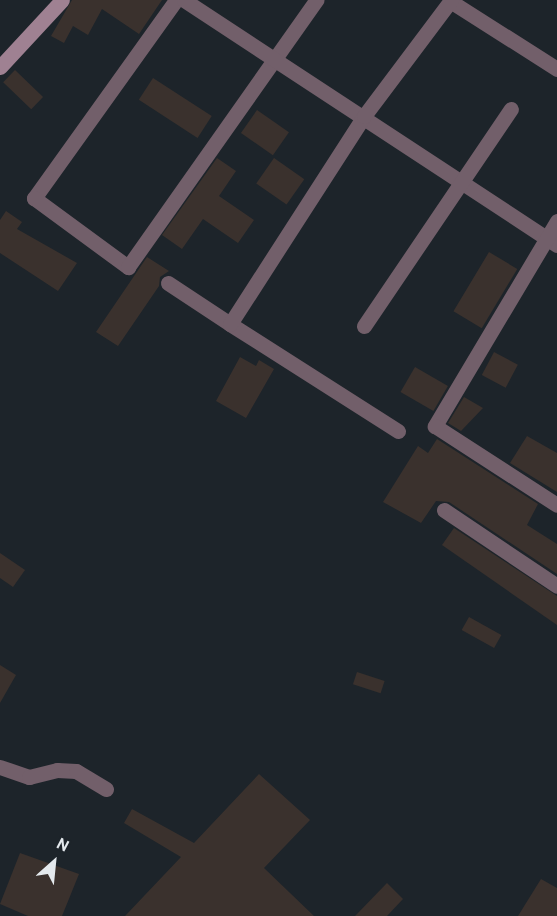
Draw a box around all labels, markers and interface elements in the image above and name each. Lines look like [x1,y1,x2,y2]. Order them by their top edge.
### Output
north arrow [24,832,84,892]
text: N [53,834,72,857]

